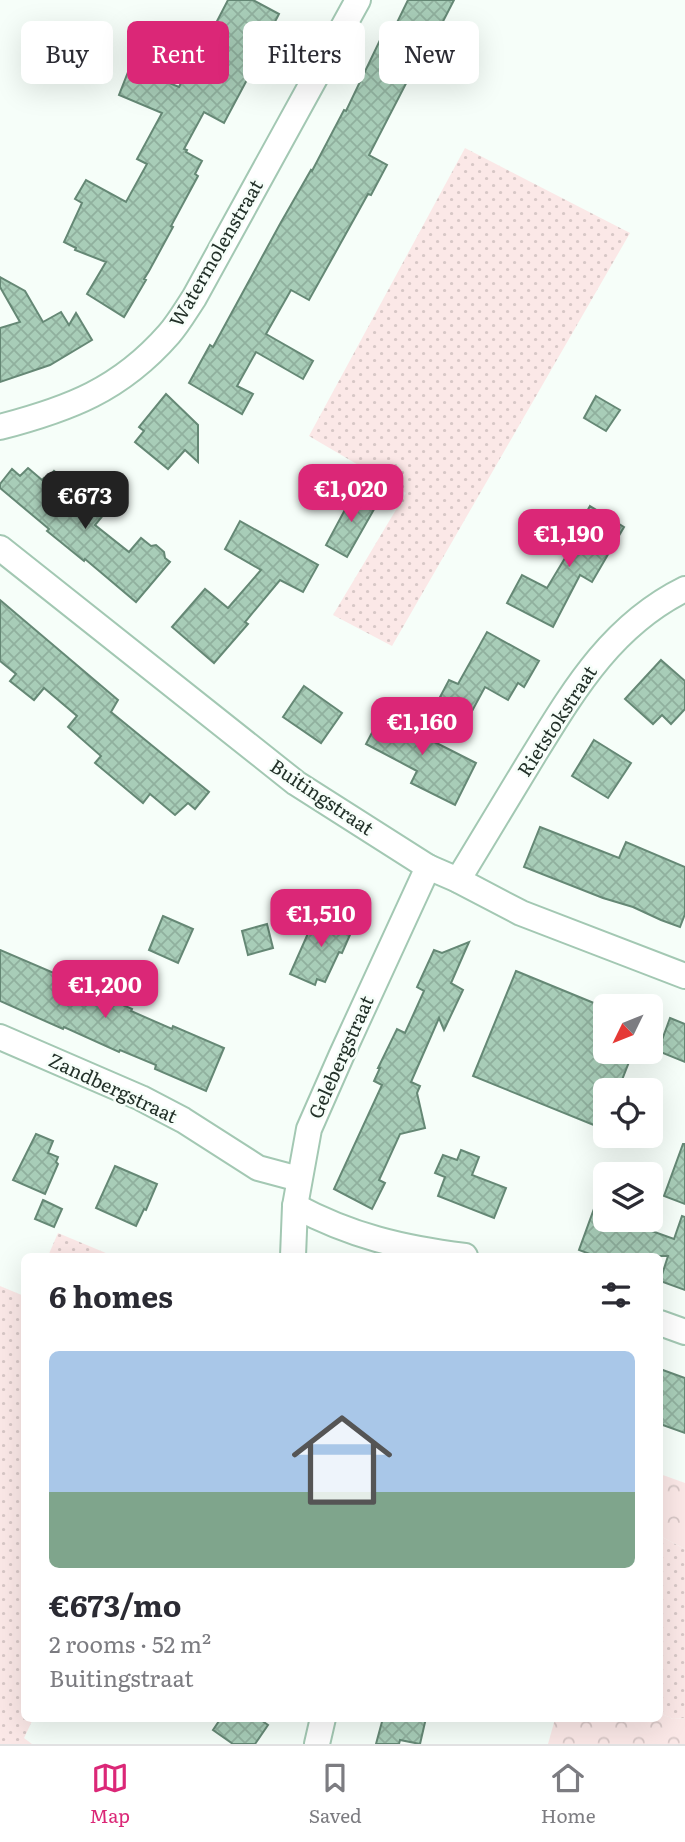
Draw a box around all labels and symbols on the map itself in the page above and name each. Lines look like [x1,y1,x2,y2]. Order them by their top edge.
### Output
street label: Watermolenstraat [162,173,269,331]
pin: €1,020 [294,464,408,524]
pin: €673 [44,472,126,531]
pin: €1,190 [512,510,626,569]
street label: Rietstokstraat [510,659,603,782]
pin: €1,160 [365,698,479,757]
street label: Buitingstraat [265,751,380,841]
pin: €1,510 [264,890,378,949]
pin: €1,200 [48,960,162,1020]
street label: Gelebergstraat [300,990,380,1123]
north arrow [593,994,663,1064]
street label: Zandbergstraat [44,1045,183,1129]

